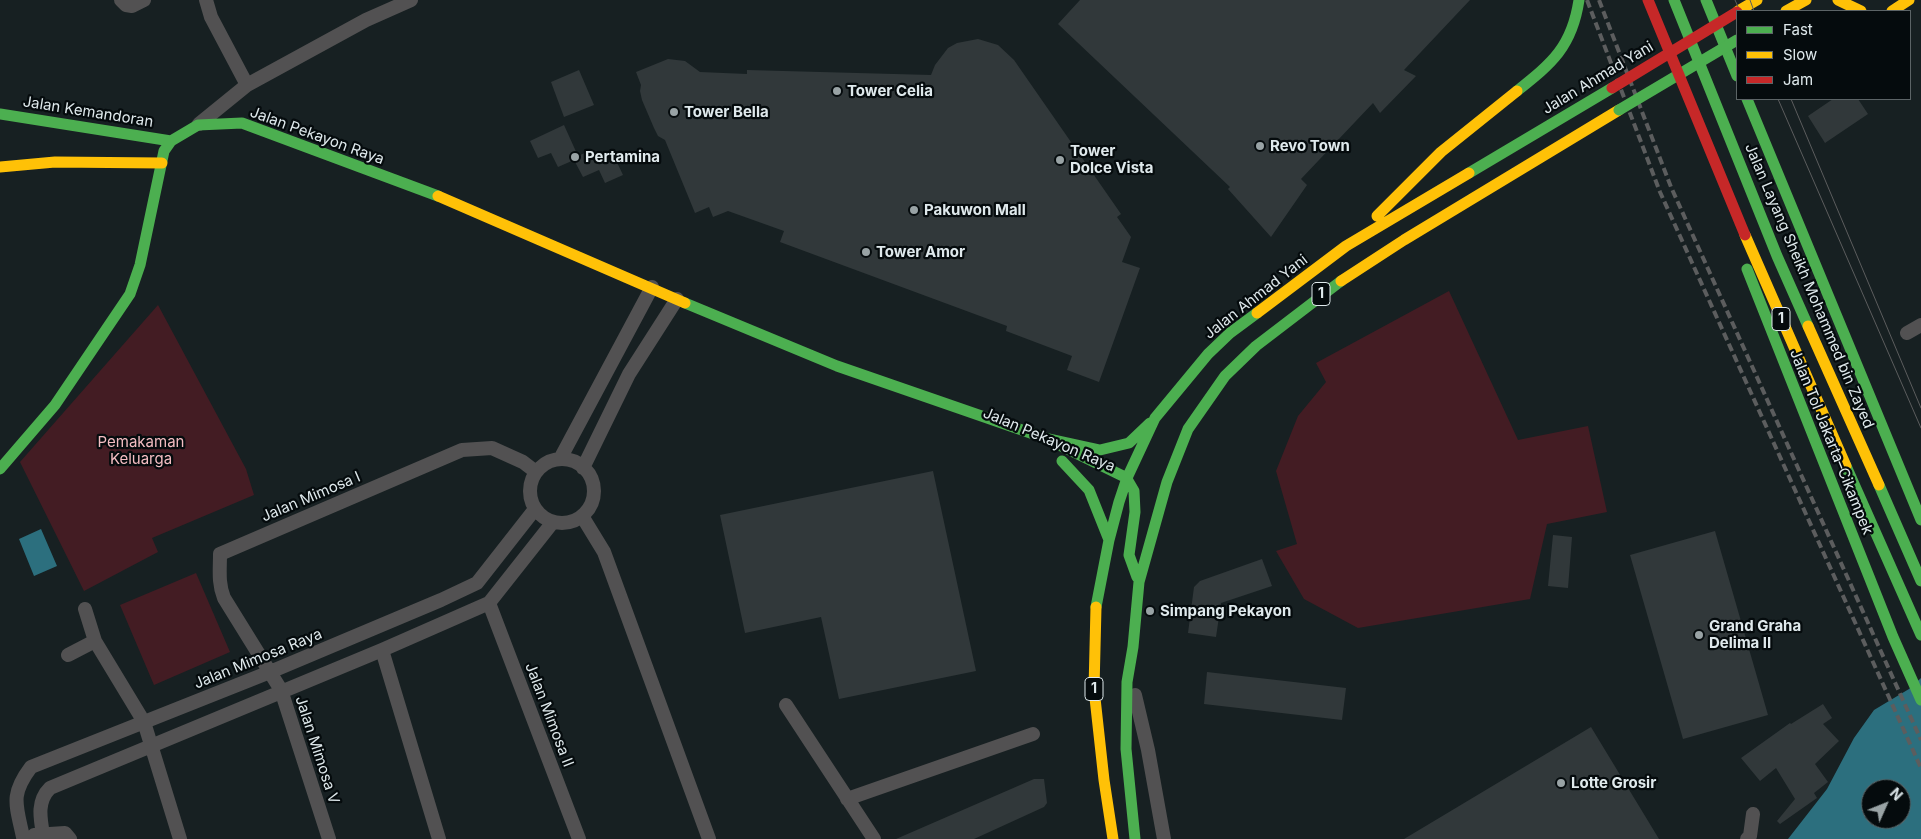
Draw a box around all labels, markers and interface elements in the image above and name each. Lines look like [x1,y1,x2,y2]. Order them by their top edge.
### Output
legend [1736,10,1911,100]
text: Fast [1783,20,1813,39]
street label: Jalan Ahmad Yani [1539,38,1657,118]
text: Slow [1783,45,1817,64]
text: Jam [1783,70,1813,89]
place label: Tower Celia [847,82,933,100]
marker: Tower Celia [831,85,843,97]
street label: Jalan Kemandoran [21,93,155,131]
street label: Jalan Pekayon Raya [247,103,387,169]
place label: Tower Bella [684,103,769,121]
marker: Tower Bella [668,106,680,118]
place label: Revo Town [1270,137,1350,155]
marker: Revo Town [1254,140,1266,152]
street label: Jalan Layang Sheikh Mohammed bin Zayed [1741,141,1877,431]
place label: Tower Dolce Vista [1070,142,1153,177]
place label: Pertamina [585,148,660,166]
marker: Pertamina [569,151,581,163]
marker: Tower Dolce Vista [1054,154,1066,166]
place label: Pakuwon Mall [924,201,1026,219]
marker: Pakuwon Mall [908,204,920,216]
place label: Tower Amor [876,243,965,261]
marker: Tower Amor [860,246,872,258]
street label: Jalan Ahmad Yani [1201,251,1311,343]
road number: 1 [1312,282,1330,306]
road number: 1 [1772,308,1790,330]
street label: Jalan Tol Jakarta–Cikampek [1785,347,1877,537]
street label: Jalan Pekayon Raya [980,404,1118,476]
park label: Pemakaman Keluarga [98,433,184,468]
street label: Jalan Mimosa I [259,468,363,526]
place label: Simpang Pekayon [1160,602,1291,620]
marker: Simpang Pekayon [1144,605,1156,617]
place label: Grand Graha Delima II [1709,617,1801,652]
street label: Jalan Mimosa Raya [191,625,325,693]
marker: Grand Graha Delima II [1693,629,1705,641]
street label: Jalan Mimosa II [521,660,577,770]
road number: 1 [1085,678,1103,701]
street label: Jalan Mimosa V [291,694,343,806]
place label: Lotte Grosir [1571,774,1656,792]
marker: Lotte Grosir [1555,777,1567,789]
north arrow [1861,779,1911,829]
text: N [1887,784,1906,804]

